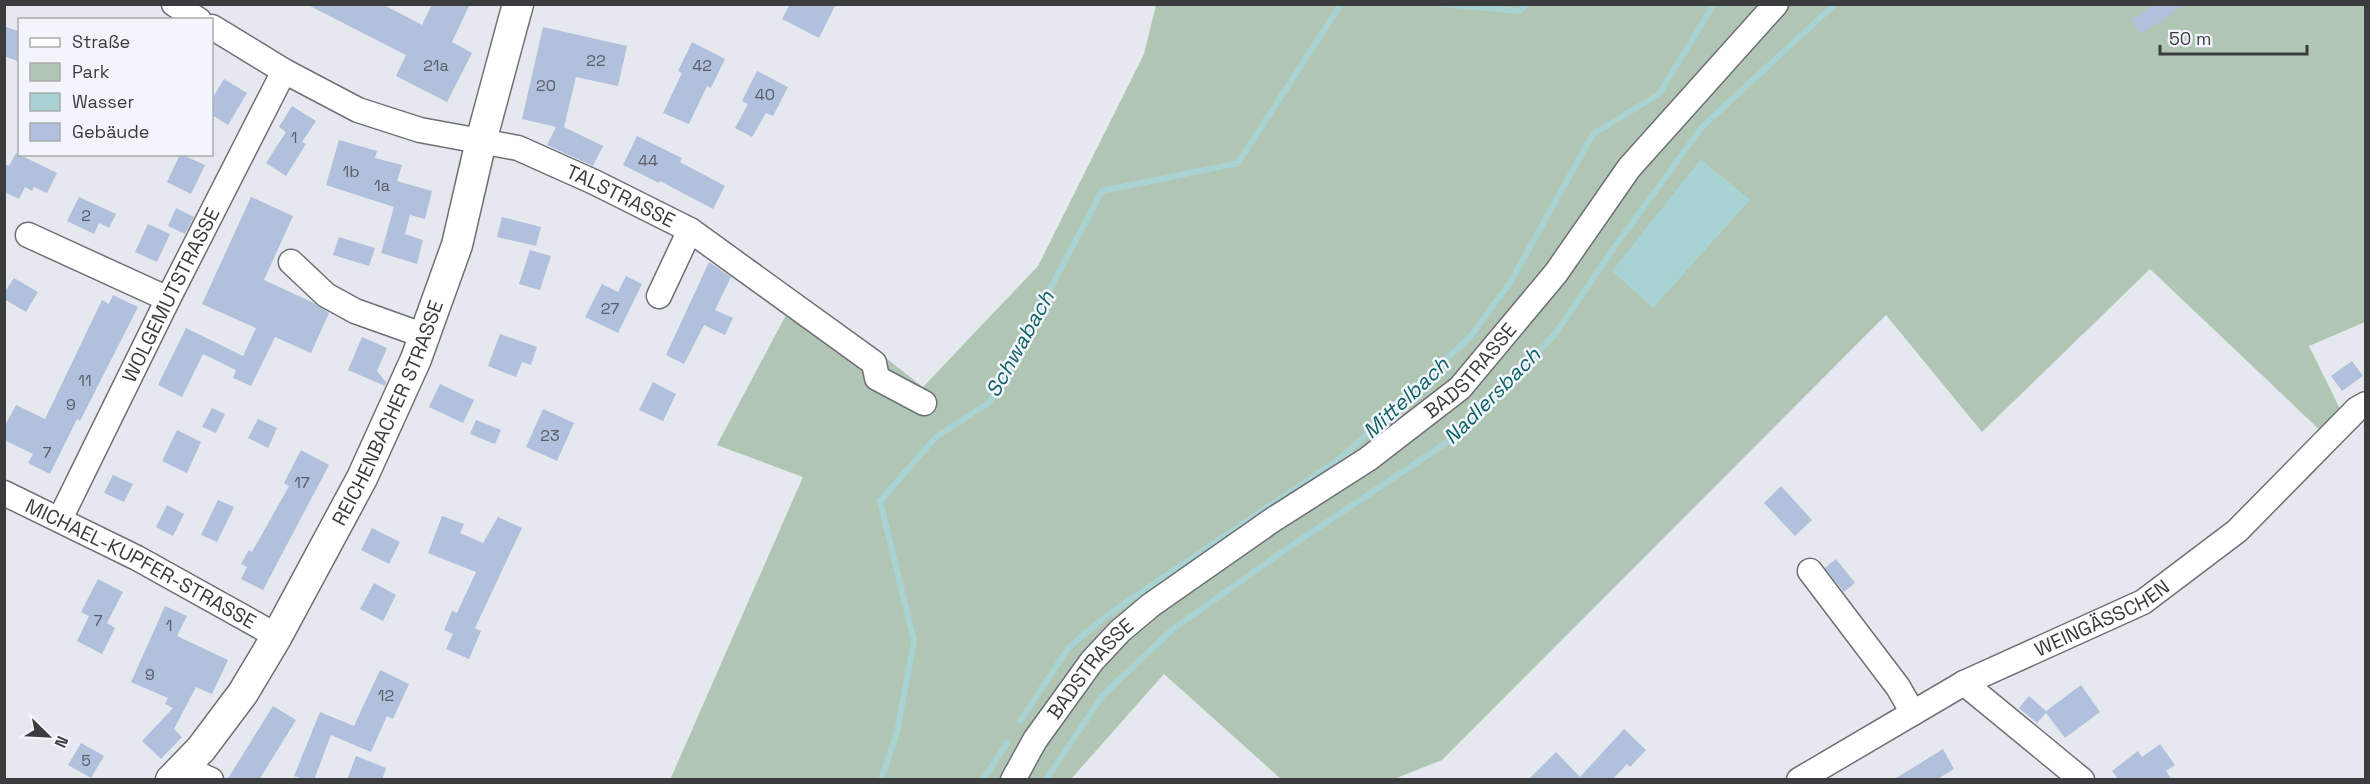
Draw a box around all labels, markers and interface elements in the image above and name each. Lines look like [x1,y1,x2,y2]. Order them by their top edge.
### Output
legend [18,18,213,156]
scale bar [2160,18,2307,56]
text: 50 m [2169,27,2211,50]
text: Straße [72,30,130,53]
house number: 22 [586,50,606,71]
house number: 21a [423,55,449,76]
house number: 42 [692,55,712,76]
text: Park [72,60,110,83]
house number: 20 [536,75,556,96]
house number: 40 [755,84,775,105]
text: Wasser [72,90,134,113]
text: Gebäude [72,120,150,143]
house number: 1 [291,127,297,148]
house number: 44 [638,150,658,171]
street label: TALSTRASSE [562,158,679,233]
house number: 1b [343,161,360,182]
house number: 1a [374,175,390,196]
street label: WOLGEMUTSTRASSE [116,203,225,387]
house number: 2 [81,205,91,226]
water label: Schwabach [979,285,1060,402]
street label: REICHENBACHER STRASSE [326,297,449,530]
house number: 27 [601,298,619,319]
street label: BADSTRASSE [1419,317,1522,424]
water label: Nadlersbach [1437,341,1547,450]
water label: Mittelbach [1357,350,1455,444]
house number: 11 [78,370,92,391]
house number: 9 [66,394,76,415]
house number: 23 [540,425,560,446]
house number: 7 [42,442,52,463]
house number: 17 [294,472,310,493]
street label: MICHAEL-KUPFER-STRASSE [21,493,261,635]
street label: WEINGÄSSCHEN [2030,574,2175,662]
house number: 7 [93,610,103,631]
street label: BADSTRASSE [1041,612,1139,724]
house number: 1 [166,615,172,636]
house number: 9 [145,664,155,685]
house number: 12 [378,685,394,706]
north arrow [18,706,78,766]
text: N [49,733,73,751]
house number: 5 [81,750,91,771]

